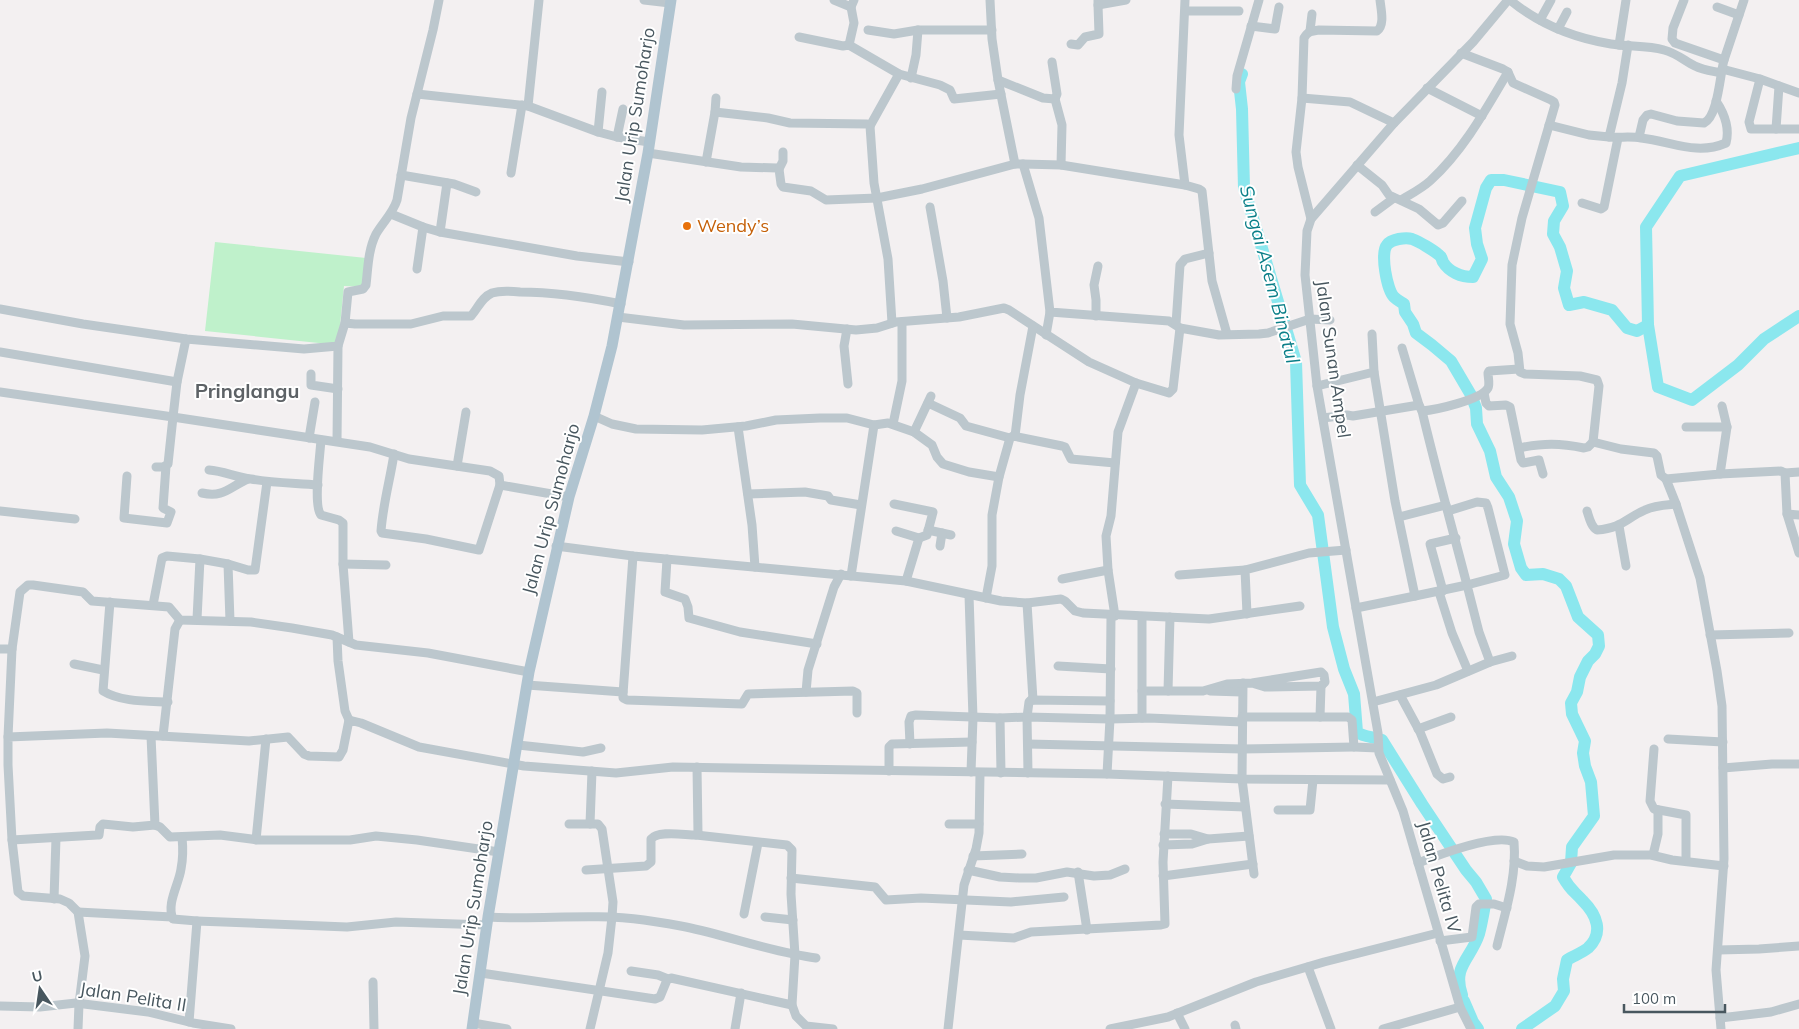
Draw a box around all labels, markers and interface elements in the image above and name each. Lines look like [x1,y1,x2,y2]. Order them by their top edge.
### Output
street label: Jalan Urip Sumoharjo [609,26,660,204]
water label: Sungai Asem Binatul [1235,182,1305,366]
place label: Wendy’s [697,214,769,237]
marker: Wendy’s [681,220,693,232]
street label: Jalan Sunan Ampel [1311,279,1356,439]
district label: Pringlangu [195,378,299,403]
street label: Jalan Urip Sumoharjo [517,421,584,597]
street label: Jalan Pelita IV [1412,818,1467,936]
street label: Jalan Urip Sumoharjo [447,819,498,997]
north arrow [15,964,65,1014]
text: U [30,966,44,986]
street label: Jalan Pelita II [78,977,188,1016]
scale bar [1624,982,1725,1014]
text: 100 m [1632,989,1676,1008]

